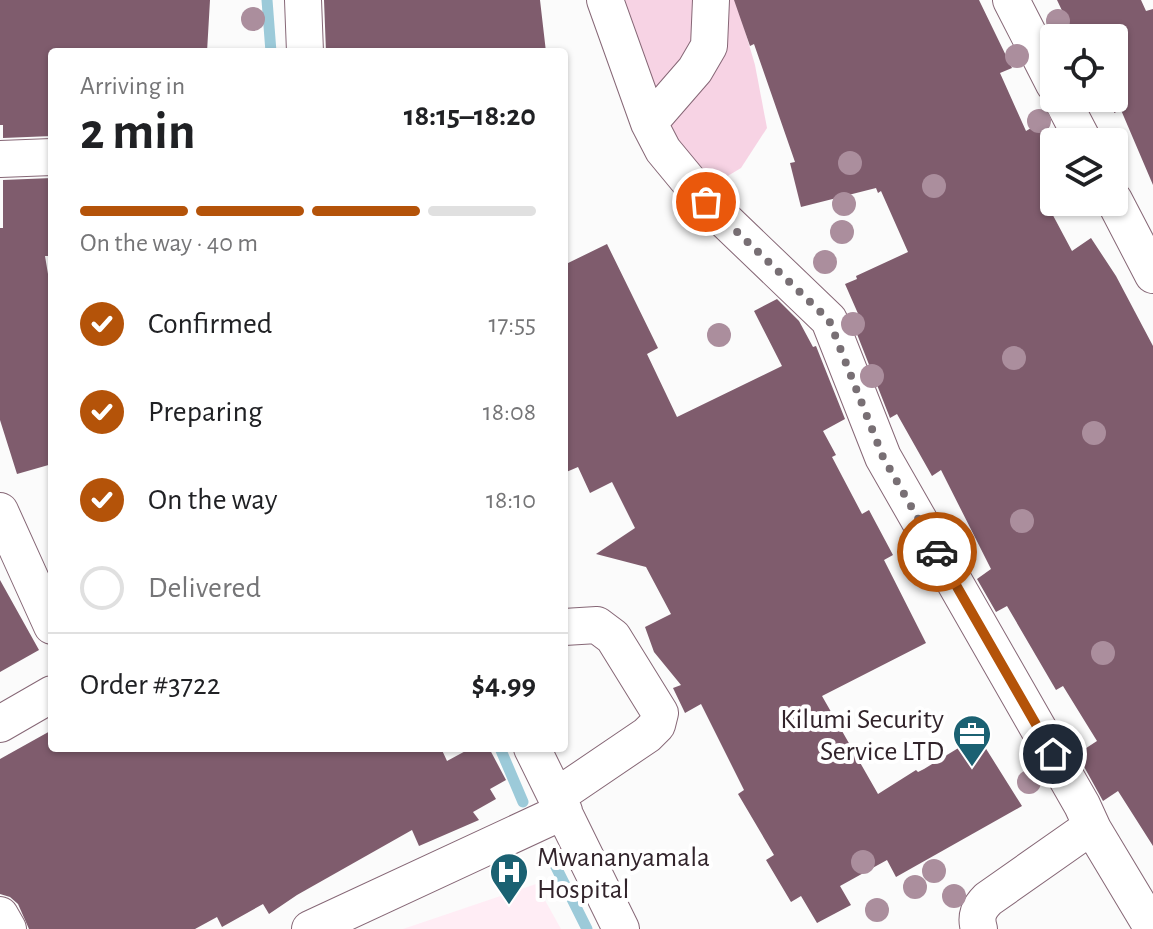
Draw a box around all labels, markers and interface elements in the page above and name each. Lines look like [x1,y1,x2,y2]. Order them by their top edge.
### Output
map controls [1040,24,1128,216]
button: locate [1040,24,1128,112]
text: Arriving in [80,73,185,99]
text: 18:15–18:20 [404,101,536,131]
text: 2 min [80,106,195,158]
button: layers [1040,128,1128,216]
pin [672,168,740,236]
icon: bag [684,180,728,224]
text: On the way · 40 m [80,230,258,256]
icon: check [80,302,124,346]
text: Confirmed [148,309,272,339]
text: 17:55 [489,311,536,337]
icon: check [80,390,124,434]
text: Preparing [148,397,263,427]
text: 18:08 [483,399,536,425]
icon: check [80,478,124,522]
text: On the way [148,485,277,515]
text: 18:10 [486,487,536,513]
courier [897,512,977,592]
icon: car [915,530,959,574]
text: Delivered [148,573,261,603]
text: Order #3722 [80,670,220,700]
text: $4.99 [472,670,536,700]
place label: Kilumi Security Service LTD [780,706,944,766]
office icon: Kilumi Security Service LTD [951,713,993,768]
pin [1019,720,1087,788]
icon: home [1031,732,1075,776]
place label: Mwananyamala Hospital [537,844,710,904]
hospital icon: Mwananyamala Hospital [488,851,530,906]

